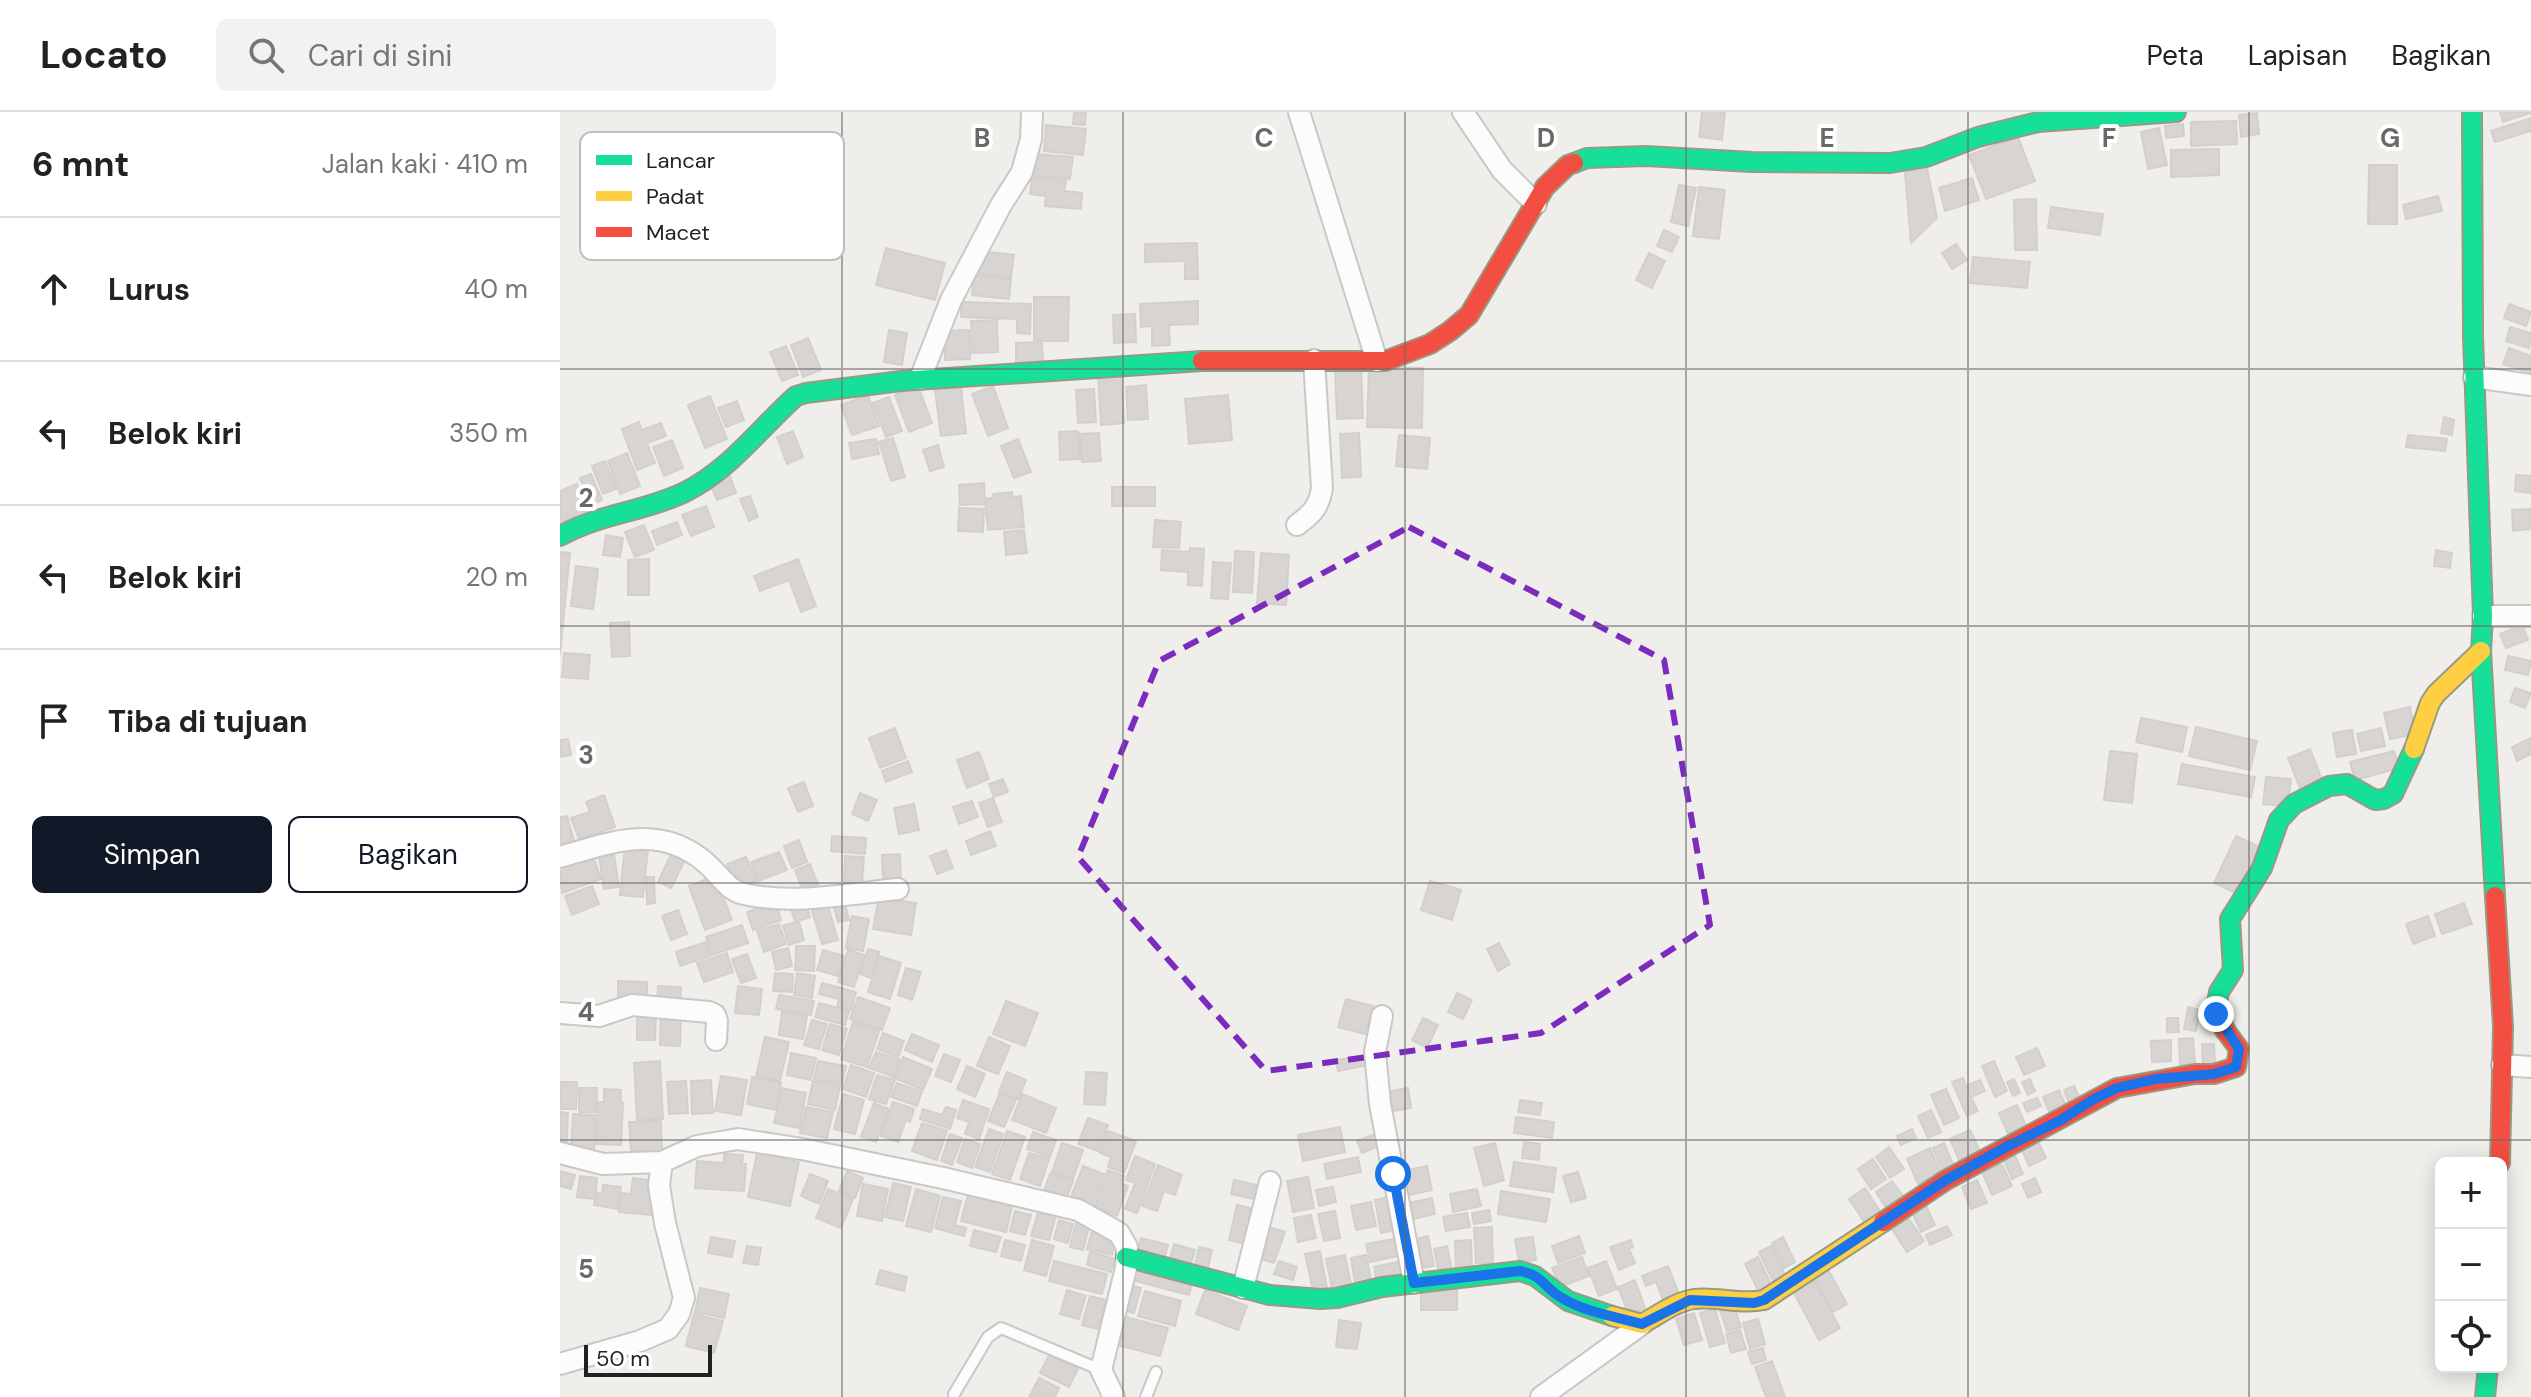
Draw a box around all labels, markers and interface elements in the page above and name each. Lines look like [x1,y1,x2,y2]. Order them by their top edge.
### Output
search box [216,19,776,91]
text: Locato [40,30,168,80]
icon: search [244,33,288,77]
text: Cari di sini [308,36,453,75]
text: Peta [2147,37,2204,74]
text: Lapisan [2248,37,2347,74]
text: Bagikan [2391,37,2491,74]
text: B [974,121,990,155]
text: C [1254,121,1274,155]
text: D [1537,121,1555,155]
text: E [1819,121,1835,155]
text: F [2102,121,2116,155]
text: G [2380,121,2400,155]
legend [580,132,844,260]
text: 6 mnt [32,142,129,187]
text: Lancar [646,146,715,175]
text: Jalan kaki · 410 m [322,147,528,181]
text: Padat [646,182,704,211]
text: Macet [646,218,710,247]
icon: ahead [32,267,76,311]
text: Lurus [108,270,190,309]
text: 40 m [464,272,528,306]
icon: left [32,411,76,455]
text: Belok kiri [108,414,242,453]
text: 350 m [449,416,528,450]
text: 2 [578,481,594,515]
icon: left [32,555,76,599]
text: Belok kiri [108,558,242,597]
text: 20 m [465,560,528,594]
icon: arrive [32,699,76,743]
text: Tiba di tujuan [108,702,308,741]
text: 3 [578,738,594,772]
button: Simpan [32,816,272,893]
button: Bagikan [288,816,528,893]
text: 4 [578,995,594,1029]
route end [2198,996,2234,1032]
route start [1375,1156,1411,1192]
map controls [2435,1157,2507,1373]
button: + [2435,1157,2507,1229]
button: − [2435,1229,2507,1301]
text: 5 [578,1252,594,1286]
button: locate [2435,1301,2507,1373]
scale bar [584,1341,712,1377]
text: 50 m [596,1344,650,1373]

